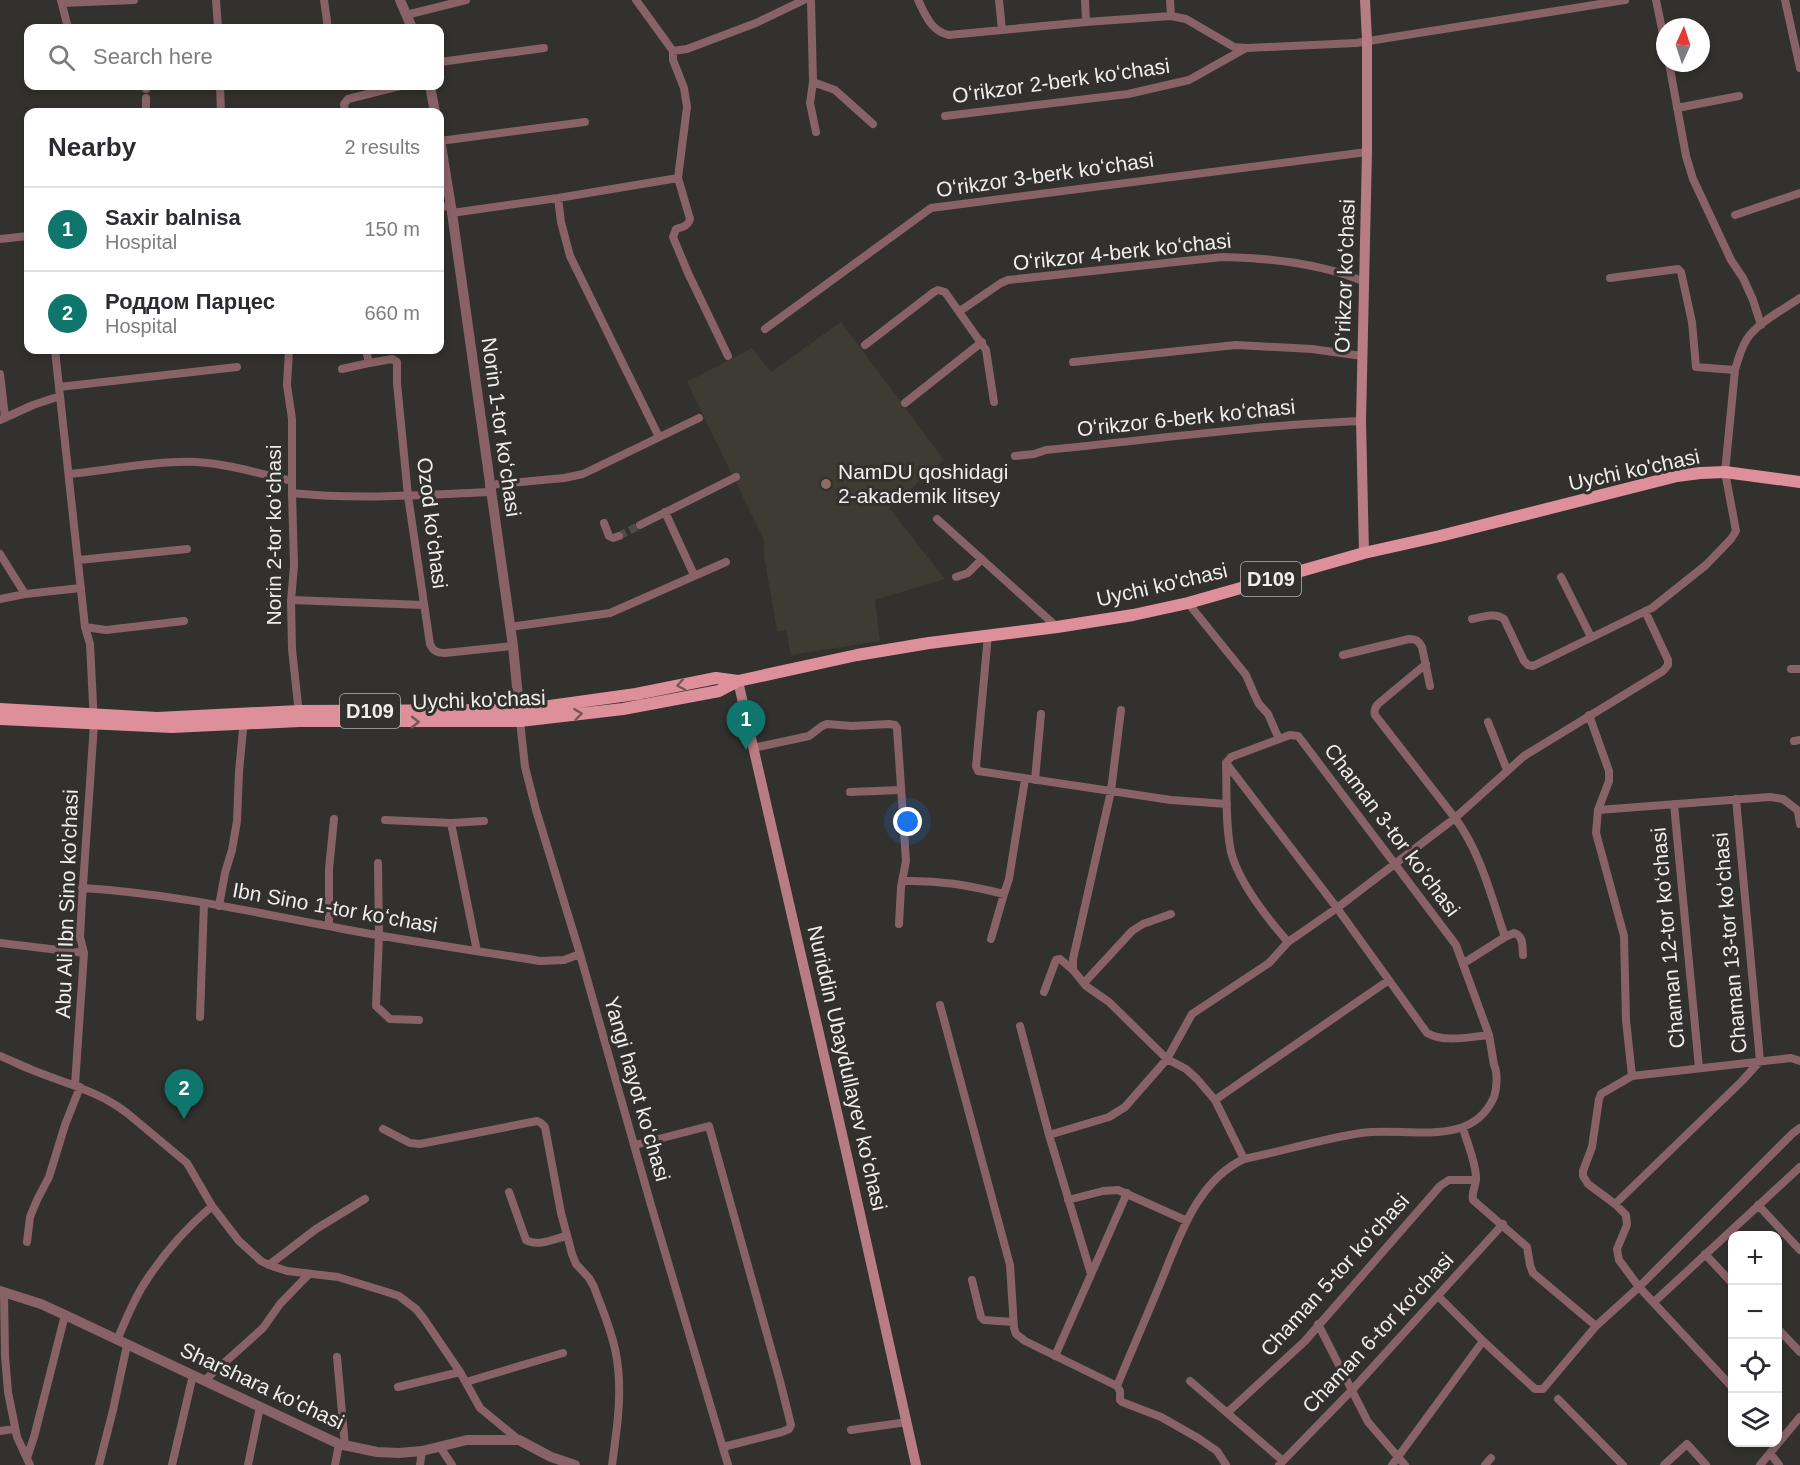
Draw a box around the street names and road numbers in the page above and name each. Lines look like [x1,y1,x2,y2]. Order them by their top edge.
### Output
street label: Oʻrikzor 2-berk koʻchasi [951,54,1171,107]
street label: Oʻrikzor 3-berk koʻchasi [935,148,1155,201]
street label: Oʻrikzor koʻchasi [1330,199,1359,353]
street label: Oʻrikzor 4-berk koʻchasi [1012,229,1232,274]
street label: Norin 1-tor koʻchasi [478,336,525,518]
street label: Oʻrikzor 6-berk koʻchasi [1076,395,1296,440]
street label: Uychi ko'chasi [1566,444,1702,495]
street label: Norin 2-tor koʻchasi [262,445,285,625]
street label: Ozod koʻchasi [413,456,452,590]
street label: Uychi ko'chasi [1094,558,1230,611]
road number: D109 [1241,562,1301,596]
street label: Uychi ko'chasi [412,686,546,713]
road number: D109 [340,694,400,728]
street label: Chaman 3-tor koʻchasi [1320,739,1465,921]
street label: Abu Ali Ibn Sino ko'chasi [51,789,82,1019]
street label: Chaman 12-tor koʻchasi [1646,827,1689,1050]
street label: Chaman 13-tor koʻchasi [1708,832,1751,1055]
street label: Ibn Sino 1-tor koʻchasi [231,878,439,937]
street label: Nuriddin Ubaydullayev koʻchasi [803,923,892,1213]
street label: Yangi hayot koʻchasi [600,994,675,1184]
street label: Chaman 5-tor koʻchasi [1256,1189,1413,1360]
street label: Chaman 6-tor koʻchasi [1298,1248,1458,1417]
street label: Sharshara ko'chasi [177,1338,348,1434]

